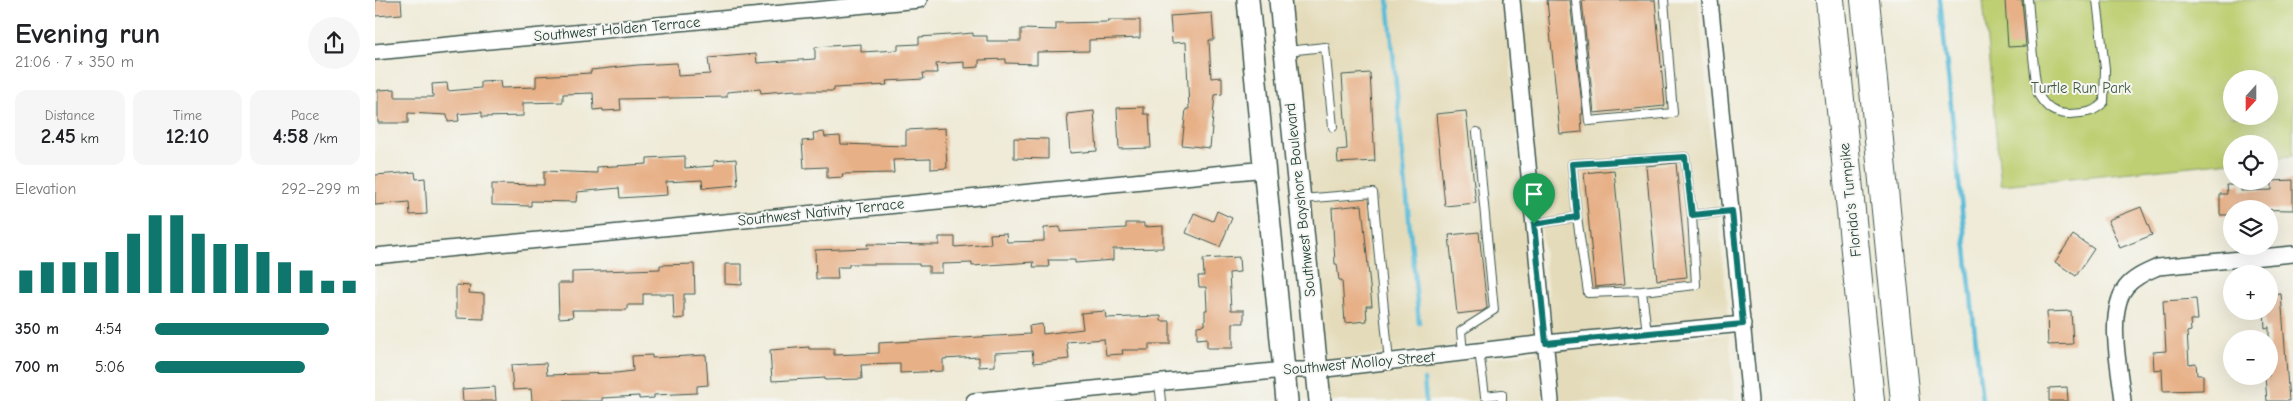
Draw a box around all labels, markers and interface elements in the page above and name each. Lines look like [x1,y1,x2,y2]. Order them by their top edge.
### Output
street label: Southwest Holden Terrace [533,13,701,45]
button: share [308,17,360,69]
text: Evening run [15,18,160,50]
text: 21:06 · 7 × 350 m [15,53,134,71]
north arrow [2223,70,2277,125]
map controls [2223,70,2278,385]
park label: Turtle Run Park [2031,79,2132,97]
street label: Southwest Bayshore Boulevard [1281,102,1319,298]
text: Distance [45,107,95,124]
text: Time [173,107,202,124]
text: Pace [291,107,319,124]
text: 2.45 [41,124,76,148]
text: 12:10 [166,124,209,148]
text: 4:58 [273,124,309,148]
text: km [76,130,99,147]
text: /km [309,130,338,147]
button: locate [2223,135,2278,190]
street label: Florida's Turnpike [1835,142,1865,258]
pin [1513,173,1555,224]
text: Elevation [15,180,76,198]
text: 292–299 m [281,180,360,198]
icon: arrive [1520,180,1548,208]
street label: Southwest Nativity Terrace [737,194,906,230]
button: layers [2223,200,2278,255]
button: + [2223,265,2278,320]
text: 350 m [15,320,59,338]
text: 4:54 [95,320,122,338]
button: − [2223,330,2278,385]
street label: Southwest Molloy Street [1282,347,1436,379]
text: 700 m [15,358,59,376]
text: 5:06 [95,358,125,376]

